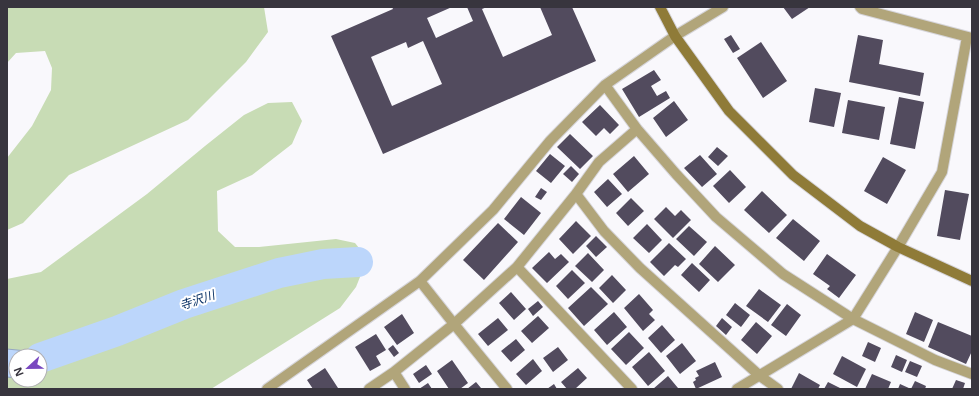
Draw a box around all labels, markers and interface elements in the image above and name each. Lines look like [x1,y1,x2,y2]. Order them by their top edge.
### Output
water label: 寺沢川 [177,285,219,314]
north arrow [8,348,48,388]
text: N [10,365,27,379]

